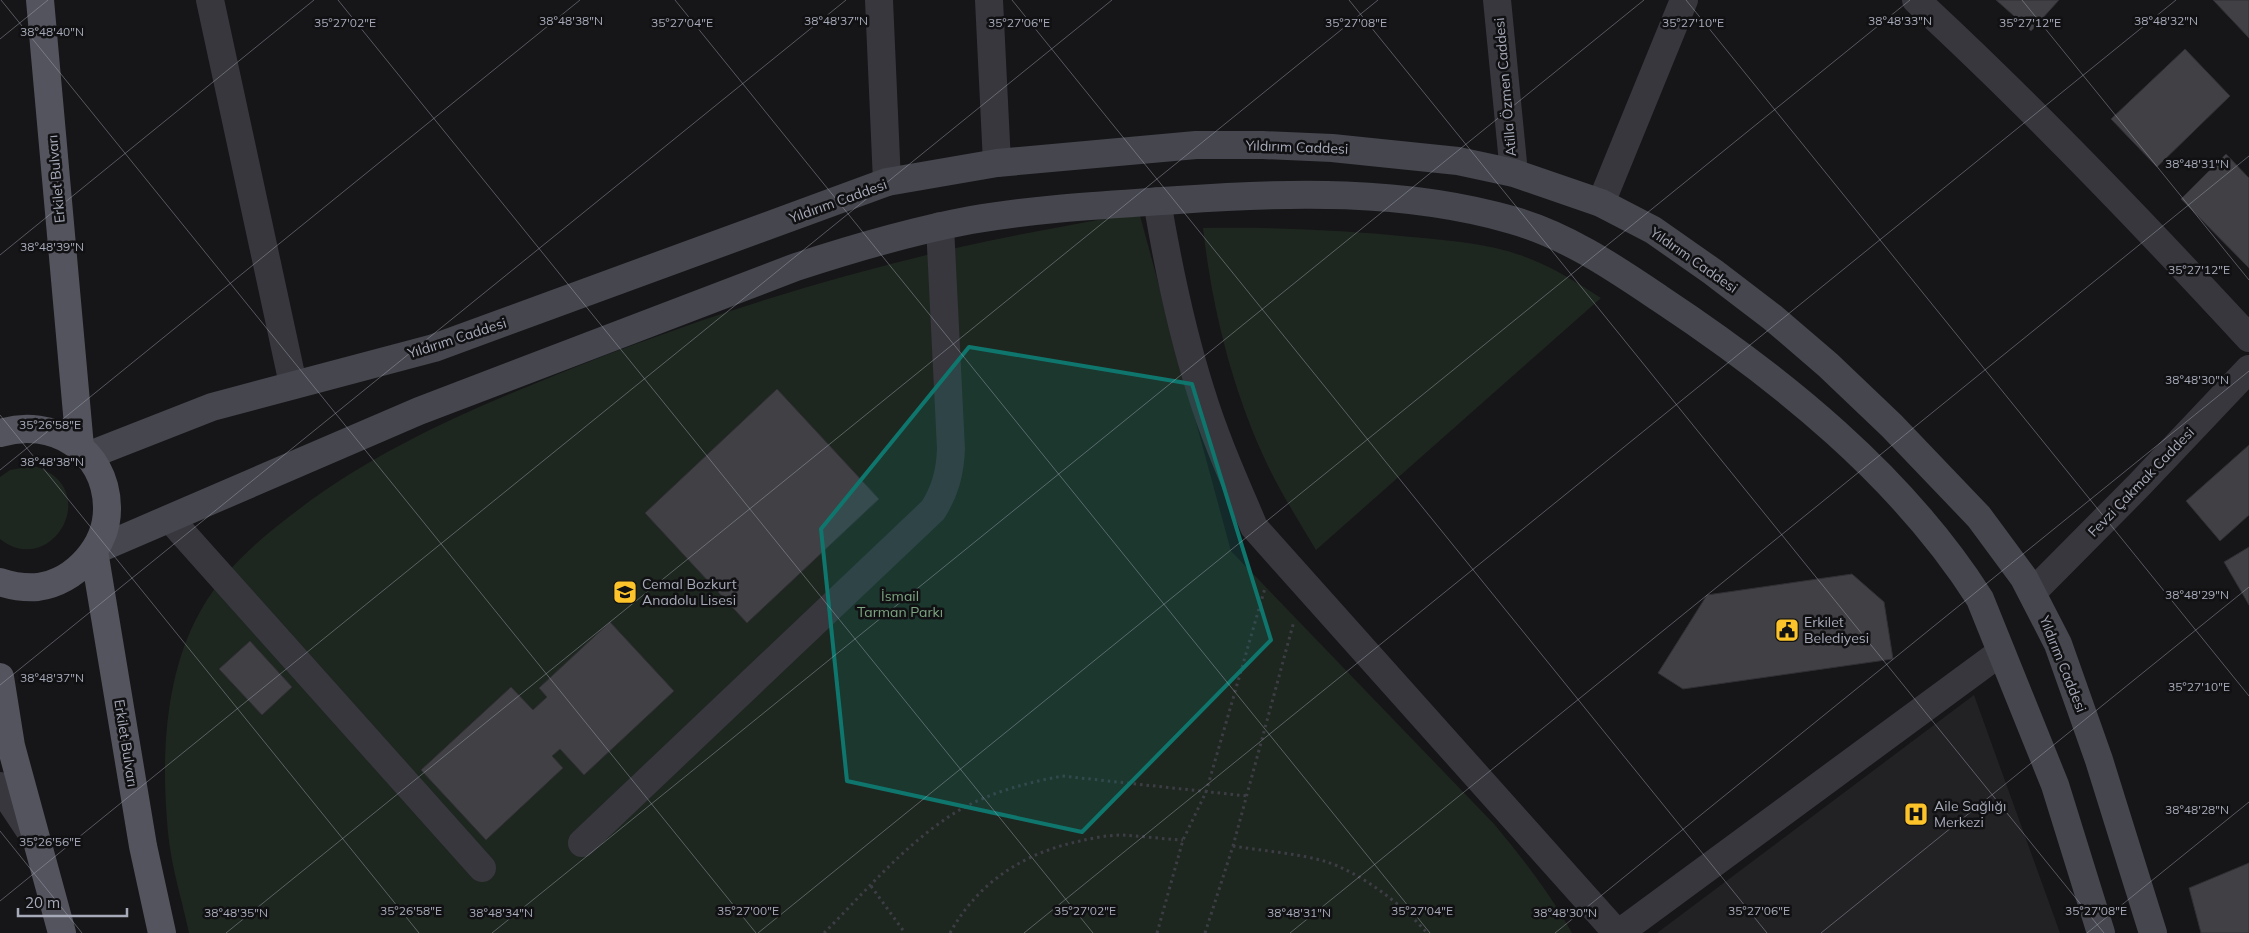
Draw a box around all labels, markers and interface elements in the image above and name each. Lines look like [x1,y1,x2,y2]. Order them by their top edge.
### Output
text: 38°48'38"N [539,13,603,28]
text: 38°48'37"N [804,13,868,28]
text: 38°48'33"N [1868,13,1932,28]
text: 38°48'32"N [2134,13,2198,28]
text: 35°27'02"E [314,15,376,30]
text: 35°27'04"E [651,15,713,30]
text: 35°27'06"E [988,15,1050,30]
text: 35°27'08"E [1325,15,1387,30]
text: 35°27'10"E [1662,15,1724,30]
text: 35°27'12"E [1999,15,2061,30]
street label: Atilla Özmen Caddesi [1490,17,1520,157]
text: 38°48'40"N [20,24,84,39]
street label: Erkilet Bulvarı [43,134,69,224]
street label: Yıldırım Caddesi [1244,136,1349,158]
text: 38°48'31"N [2165,156,2229,171]
street label: Yıldırım Caddesi [786,175,889,227]
street label: Yıldırım Caddesi [1646,223,1741,297]
text: 38°48'39"N [20,239,84,254]
text: 35°27'12"E [2168,262,2230,277]
street label: Yıldırım Caddesi [404,314,509,363]
text: 38°48'30"N [2165,372,2229,387]
text: 35°26'58"E [19,417,81,432]
street label: Fevzi Çakmak Caddesi [2084,423,2198,541]
text: 38°48'38"N [20,454,84,469]
place label: Cemal Bozkurt Anadolu Lisesi [642,575,737,609]
school or university icon: Cemal Bozkurt Anadolu Lisesi [612,579,638,605]
park label: İsmail Tarman Parkı [857,587,943,621]
text: 38°48'29"N [2165,587,2229,602]
street label: Yıldırım Caddesi [2035,612,2091,715]
place label: Erkilet Belediyesi [1804,613,1869,647]
public building icon: Erkilet Belediyesi [1774,617,1800,643]
text: 38°48'37"N [20,670,84,685]
text: 35°27'10"E [2168,679,2230,694]
street label: Erkilet Bulvarı [110,698,142,788]
place label: Aile Sağlığı Merkezi [1934,797,2006,831]
hospital icon: Aile Sağlığı Merkezi [1903,801,1929,827]
text: 38°48'28"N [2165,802,2229,817]
text: 35°26'56"E [19,834,81,849]
scale bar [18,886,126,918]
text: 20 m [25,893,60,912]
text: 35°26'58"E [380,903,442,918]
text: 35°27'00"E [717,903,779,918]
text: 35°27'02"E [1054,903,1116,918]
text: 35°27'04"E [1391,903,1453,918]
text: 35°27'06"E [1728,903,1790,918]
text: 35°27'08"E [2065,903,2127,918]
text: 38°48'35"N [204,905,268,920]
text: 38°48'34"N [469,905,533,920]
text: 38°48'31"N [1267,905,1331,920]
text: 38°48'30"N [1533,905,1597,920]

